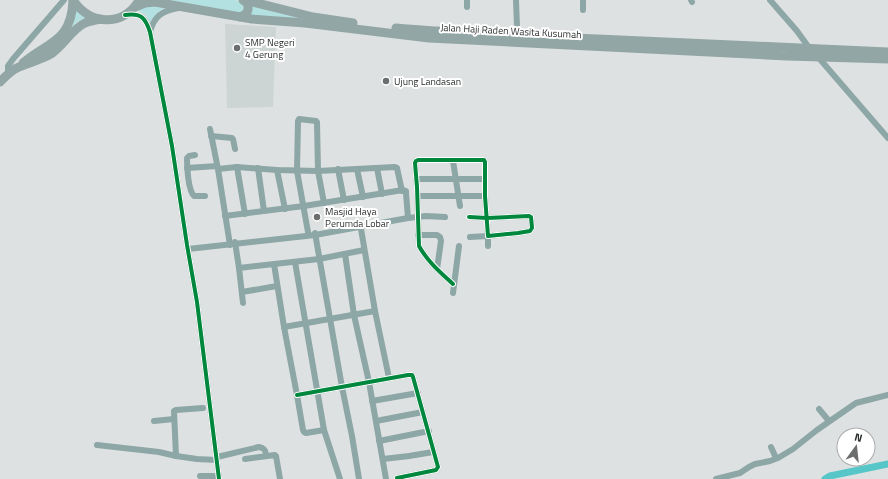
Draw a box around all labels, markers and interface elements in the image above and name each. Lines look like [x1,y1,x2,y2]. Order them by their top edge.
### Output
street label: Jalan Haji Raden Wasita Kusumah [440,20,582,42]
place label: SMP Negeri 4 Gerung [245,35,295,62]
marker: SMP Negeri 4 Gerung [232,43,242,53]
place label: Ujung Landasan [394,74,461,89]
marker: Ujung Landasan [381,76,391,86]
place label: Masjid Haya Perumda Lobar [325,204,390,231]
marker: Masjid Haya Perumda Lobar [312,212,322,222]
north arrow [836,427,876,467]
text: N [853,429,864,446]

